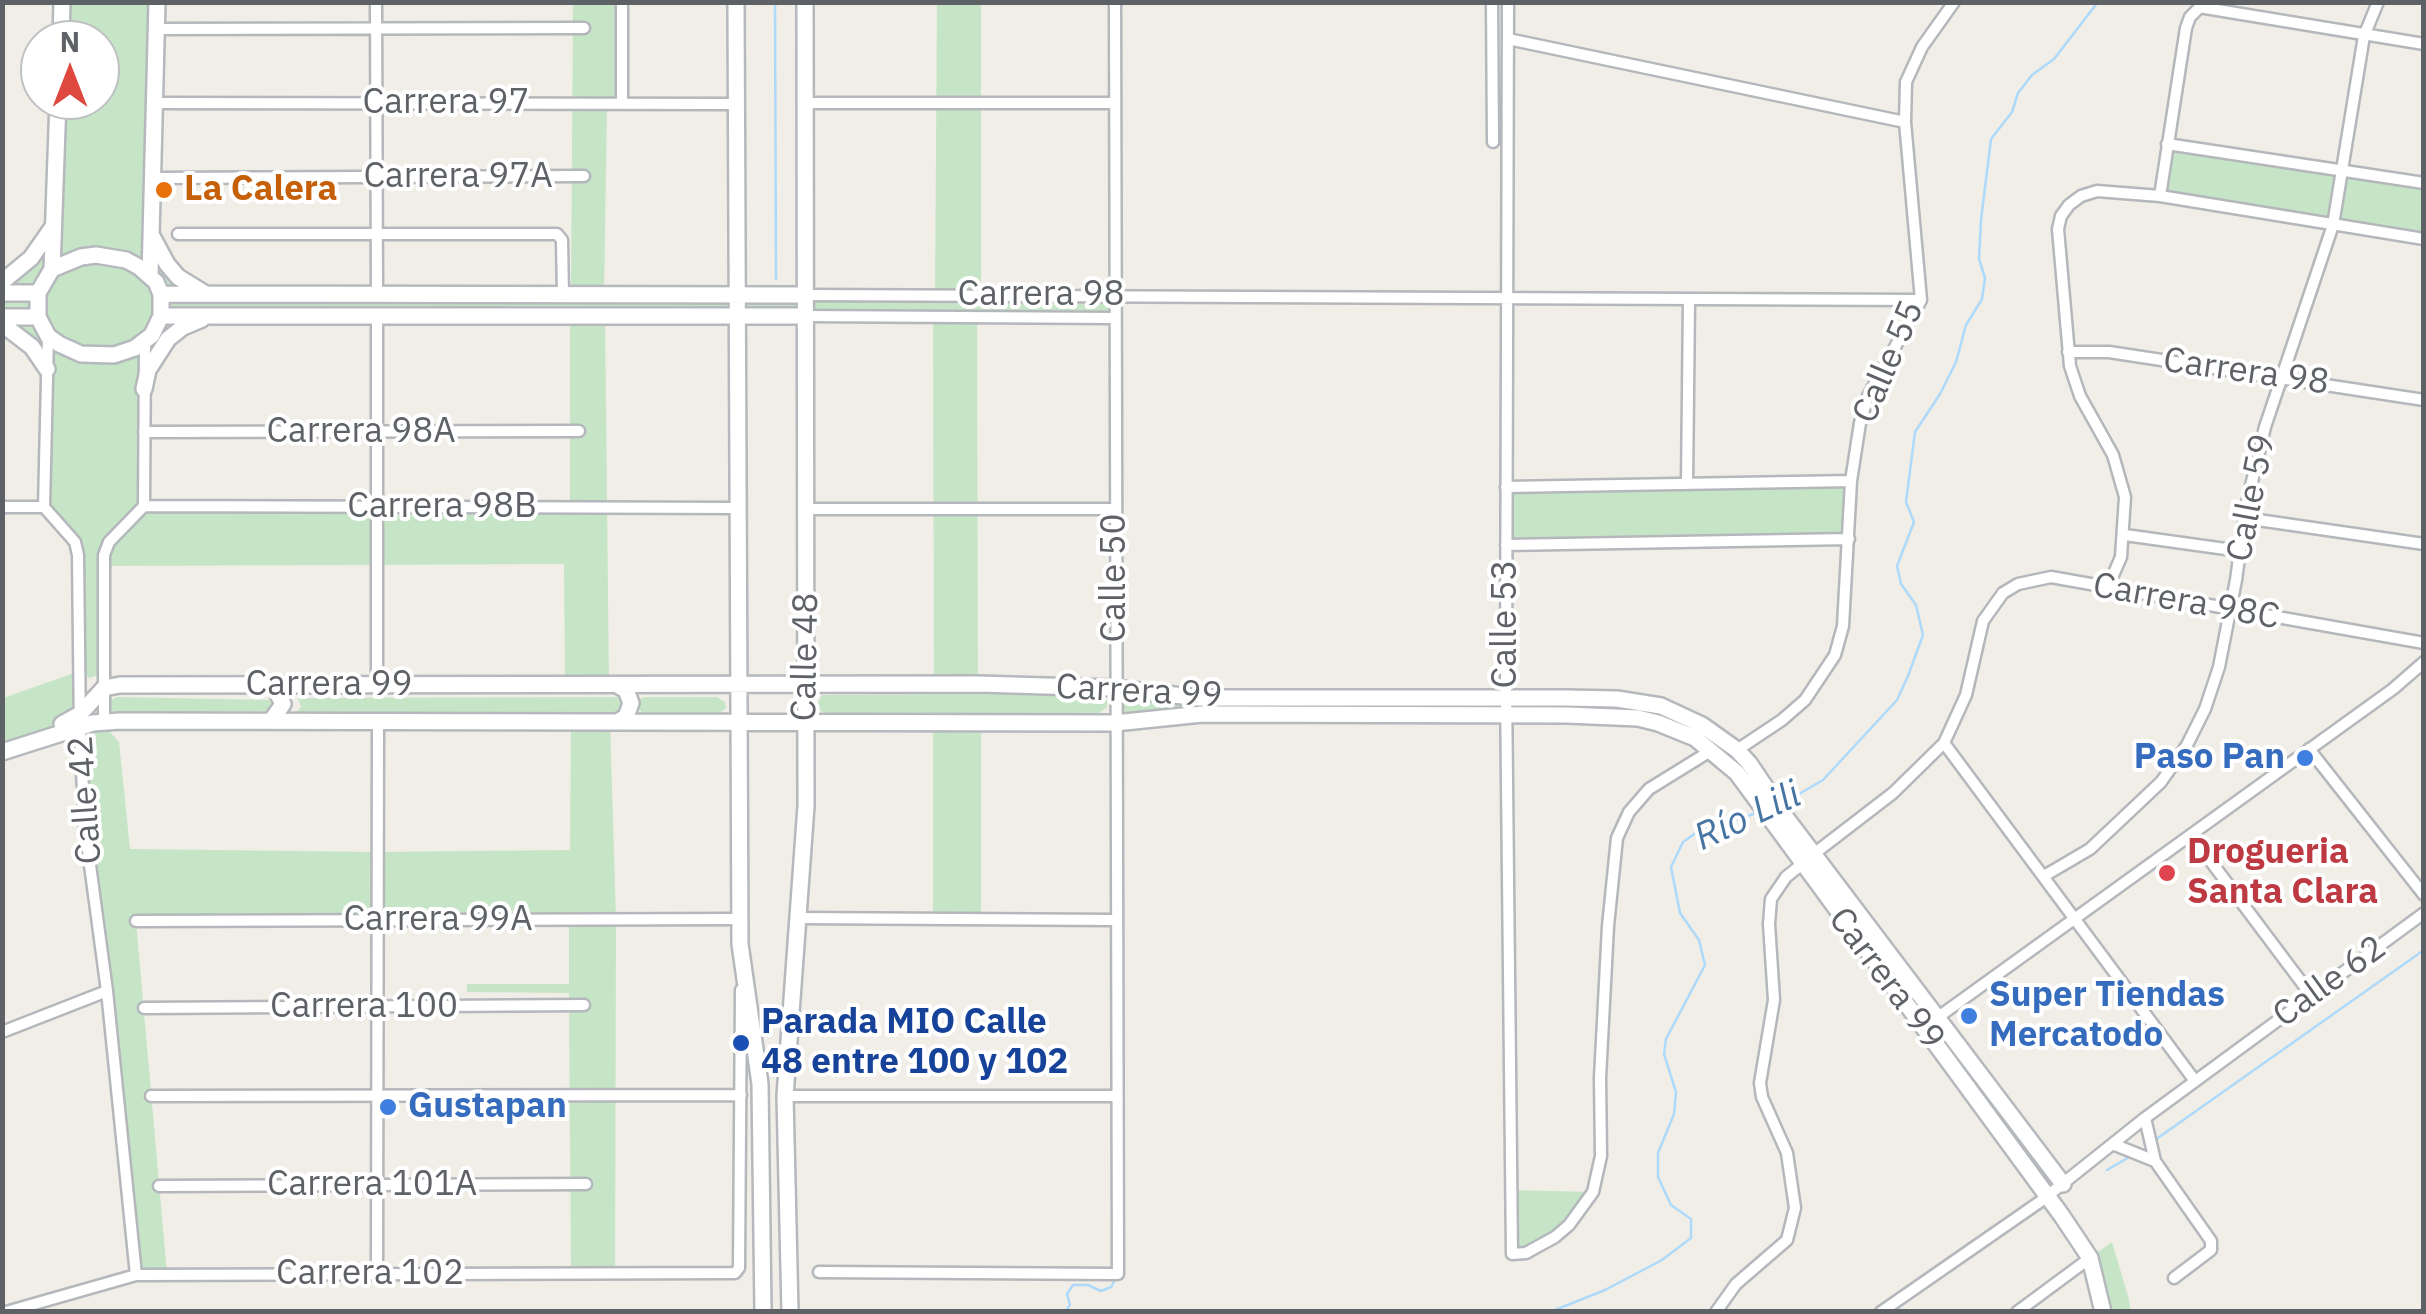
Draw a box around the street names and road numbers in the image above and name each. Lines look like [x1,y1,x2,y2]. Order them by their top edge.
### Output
street label: Carrera 97 [363,82,529,124]
street label: Carrera 97A [363,156,553,198]
street label: Carrera 98 [958,274,1124,316]
street label: Calle 55 [1845,295,1933,429]
street label: Carrera 98 [2160,340,2332,404]
street label: Carrera 98A [266,411,456,453]
street label: Calle 59 [2219,431,2285,565]
street label: Carrera 98B [347,486,537,528]
street label: Calle 50 [1094,514,1136,642]
street label: Calle 53 [1485,560,1527,688]
street label: Carrera 98C [2090,565,2282,639]
street label: Calle 48 [784,592,828,722]
street label: Carrera 99 [246,664,412,706]
street label: Carrera 99 [1055,667,1223,717]
street label: Calle 42 [61,734,111,866]
street label: Carrera 99A [343,899,533,941]
street label: Carrera 99 [1819,900,1953,1058]
street label: Calle 62 [2266,927,2394,1037]
street label: Carrera 100 [270,986,458,1028]
street label: Carrera 101A [267,1164,477,1206]
street label: Carrera 102 [276,1253,464,1295]

